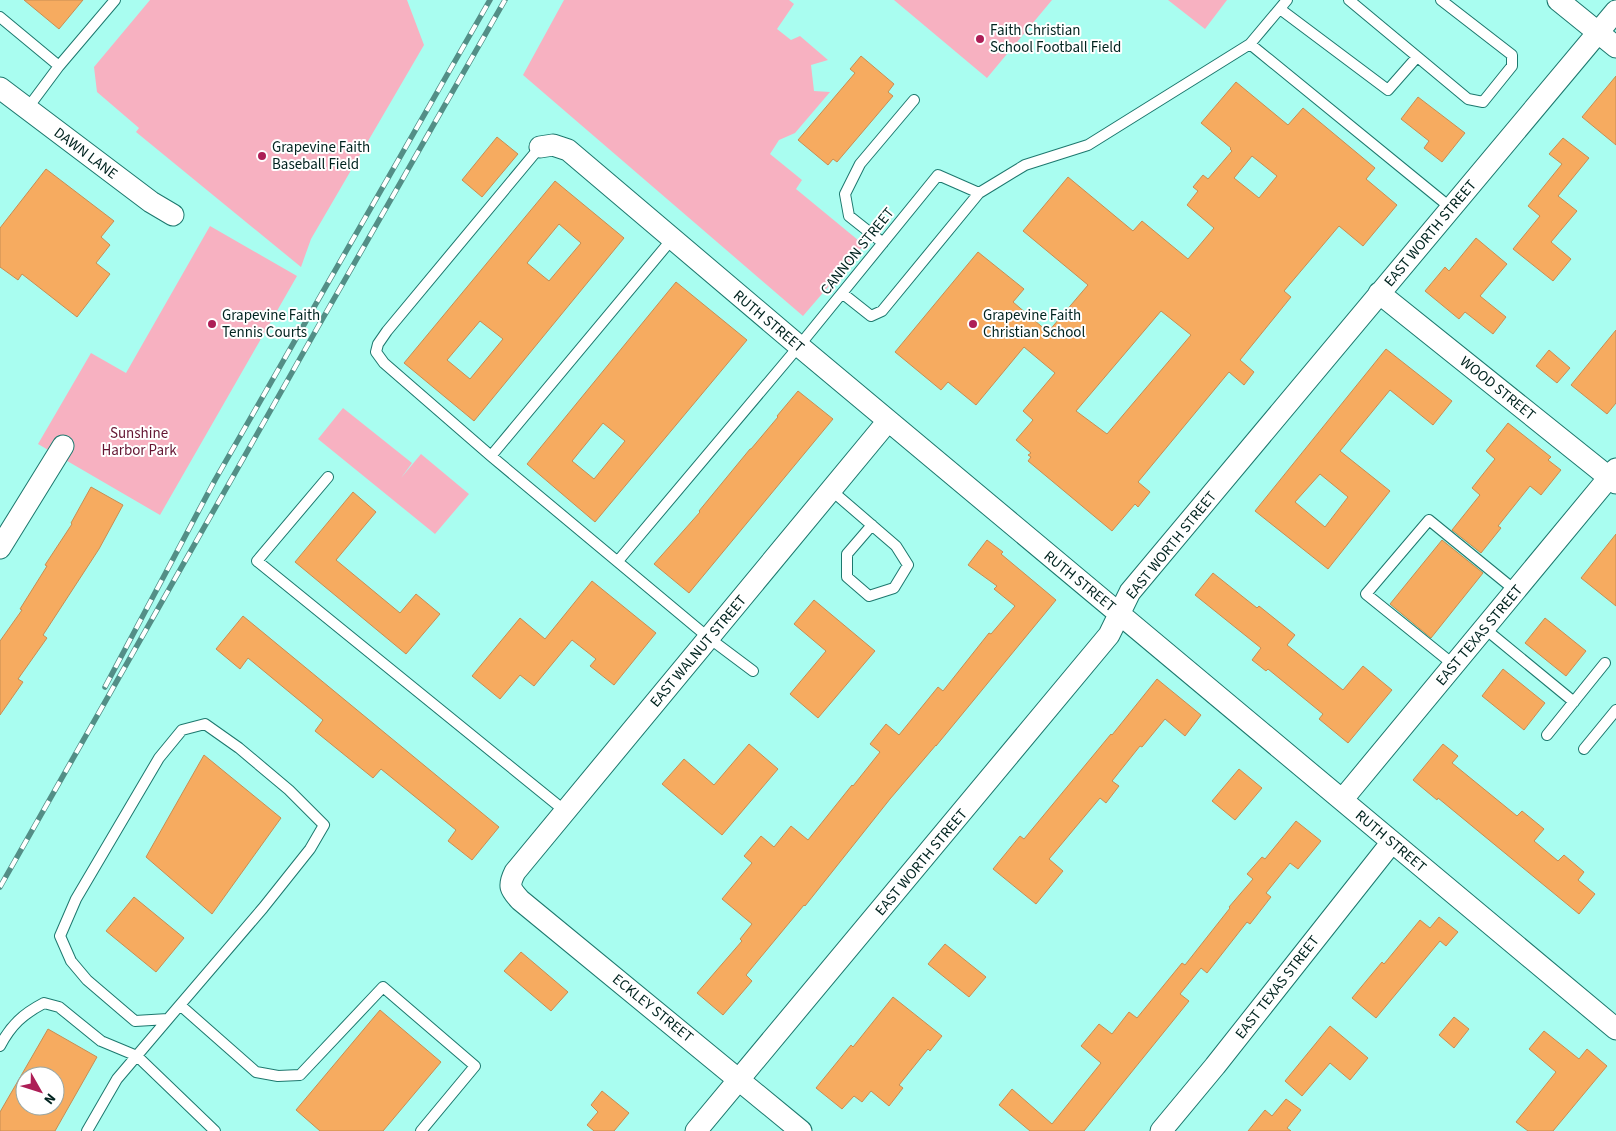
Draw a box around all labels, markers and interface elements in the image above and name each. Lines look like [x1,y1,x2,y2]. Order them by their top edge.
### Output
place label: Faith Christian School Football Field [990,20,1121,58]
marker: Faith Christian School Football Field [974,33,986,45]
street label: DAWN LANE [50,123,122,184]
place label: Grapevine Faith Baseball Field [272,137,370,175]
marker: Grapevine Faith Baseball Field [256,150,268,162]
street label: EAST WORTH STREET [1379,175,1481,291]
street label: CANNON STREET [816,203,899,299]
street label: RUTH STREET [729,285,809,357]
place label: Grapevine Faith Tennis Courts [222,305,320,343]
place label: Grapevine Faith Christian School [983,305,1085,343]
marker: Grapevine Faith Tennis Courts [206,318,218,330]
marker: Grapevine Faith Christian School [967,318,979,330]
street label: WOOD STREET [1455,351,1540,425]
park label: Sunshine Harbor Park [101,423,177,461]
street label: EAST WORTH STREET [1121,487,1222,604]
street label: RUTH STREET [1039,546,1120,617]
street label: EAST TEXAS STREET [1431,580,1528,690]
street label: EAST WALNUT STREET [645,591,752,712]
street label: EAST WORTH STREET [870,804,972,920]
street label: RUTH STREET [1351,805,1431,877]
street label: EAST TEXAS STREET [1230,931,1324,1043]
street label: ECKLEY STREET [608,969,698,1048]
north arrow [15,1066,65,1116]
text: N [39,1089,60,1108]

